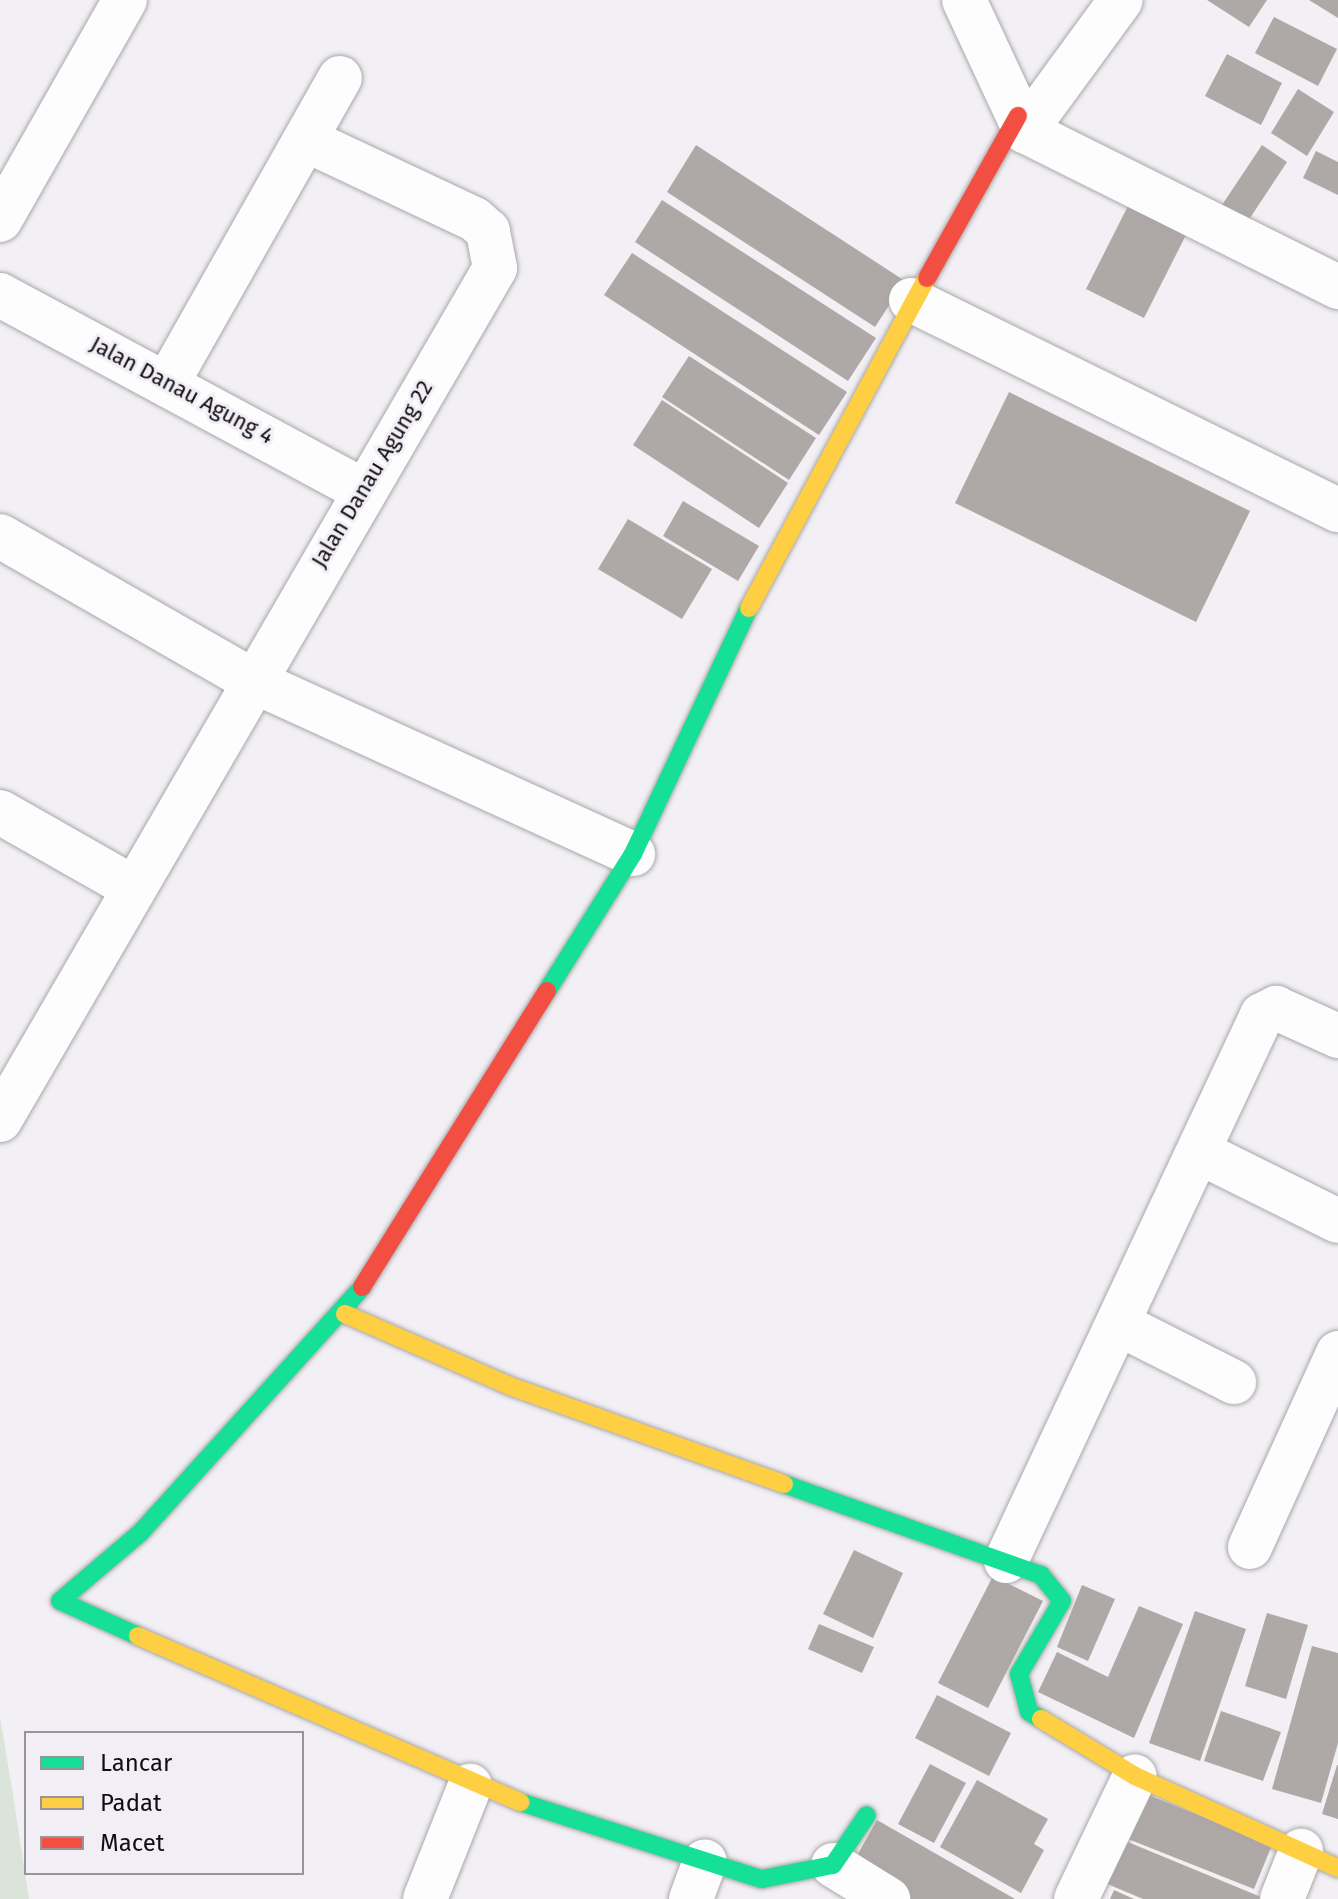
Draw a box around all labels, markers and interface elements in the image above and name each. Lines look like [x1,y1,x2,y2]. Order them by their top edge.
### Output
street label: Jalan Danau Agung 4 [86,331,278,449]
street label: Jalan Danau Agung 22 [306,376,438,572]
legend [24,1731,304,1875]
text: Lancar [100,1749,172,1777]
text: Padat [100,1789,162,1817]
text: Macet [100,1829,164,1857]

